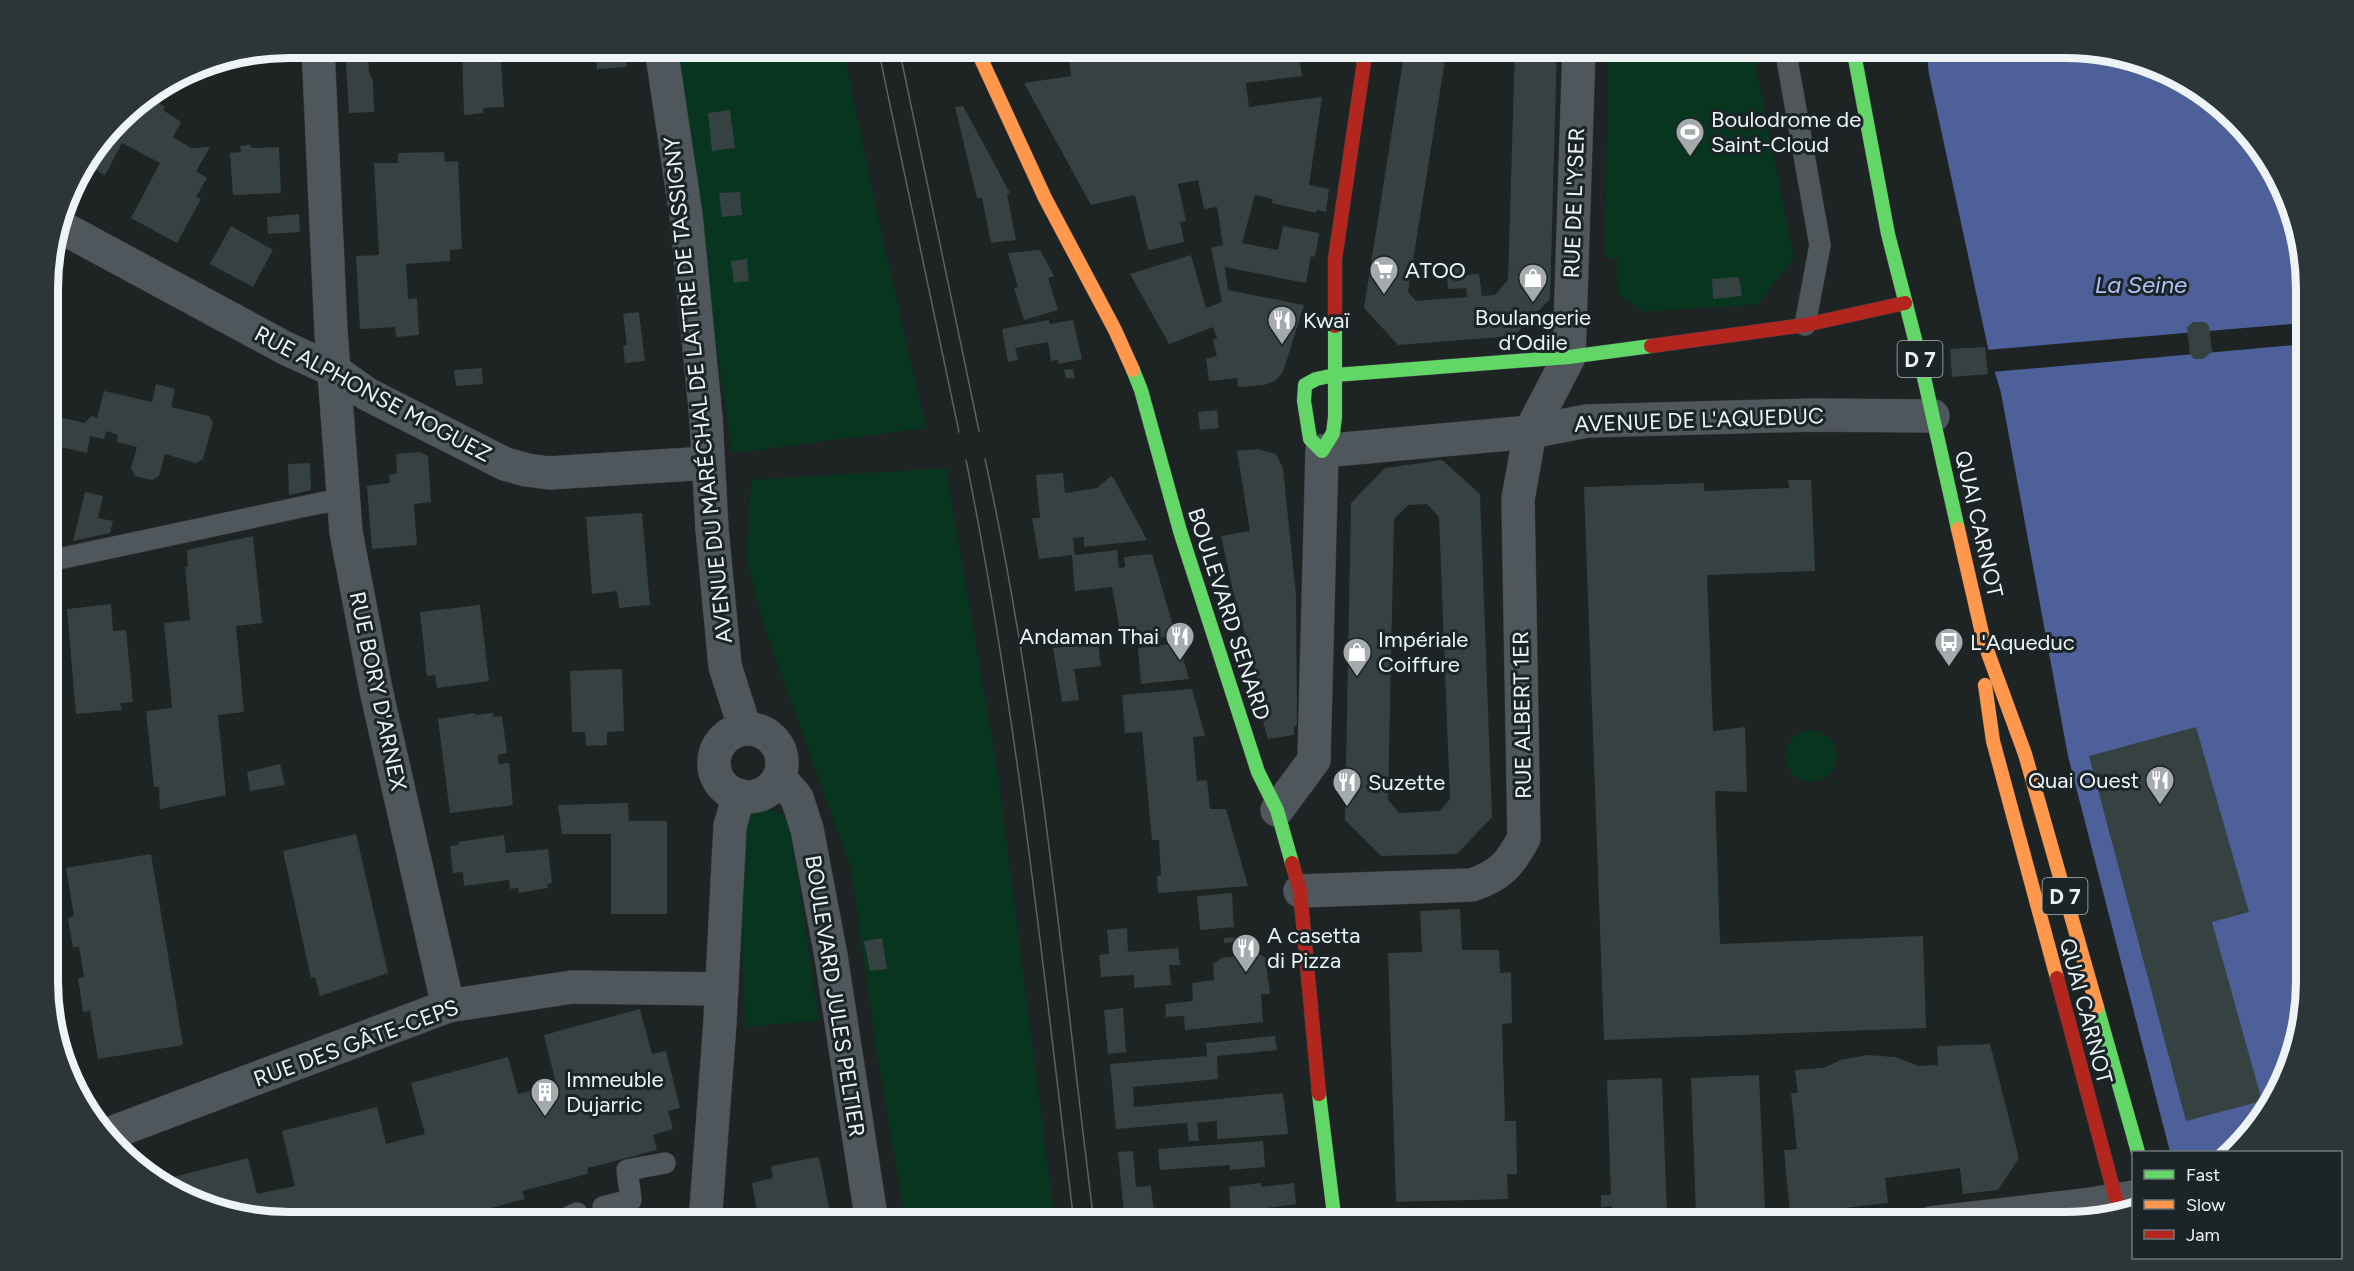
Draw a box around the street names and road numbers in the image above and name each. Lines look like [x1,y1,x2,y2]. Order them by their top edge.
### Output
street label: RUE DE L'YSER [1558,127,1590,279]
street label: AVENUE DU MARÉCHAL DE LATTRE DE TASSIGNY [658,135,738,645]
street label: RUE ALPHONSE MOGUEZ [250,320,496,468]
road number: D 7 [1898,341,1942,377]
street label: AVENUE DE L'AQUEDUC [1574,402,1824,438]
street label: QUAI CARNOT [1949,448,2009,600]
street label: BOULEVARD SENARD [1182,505,1276,723]
street label: RUE BORY D'ARNEX [344,589,412,793]
street label: RUE ALBERT 1ER [1507,631,1537,799]
street label: BOULEVARD JULES PELTIER [799,853,871,1139]
road number: D 7 [2042,878,2088,914]
street label: QUAI CARNOT [2054,935,2118,1087]
street label: RUE DES GÂTE-CEPS [250,993,462,1093]

